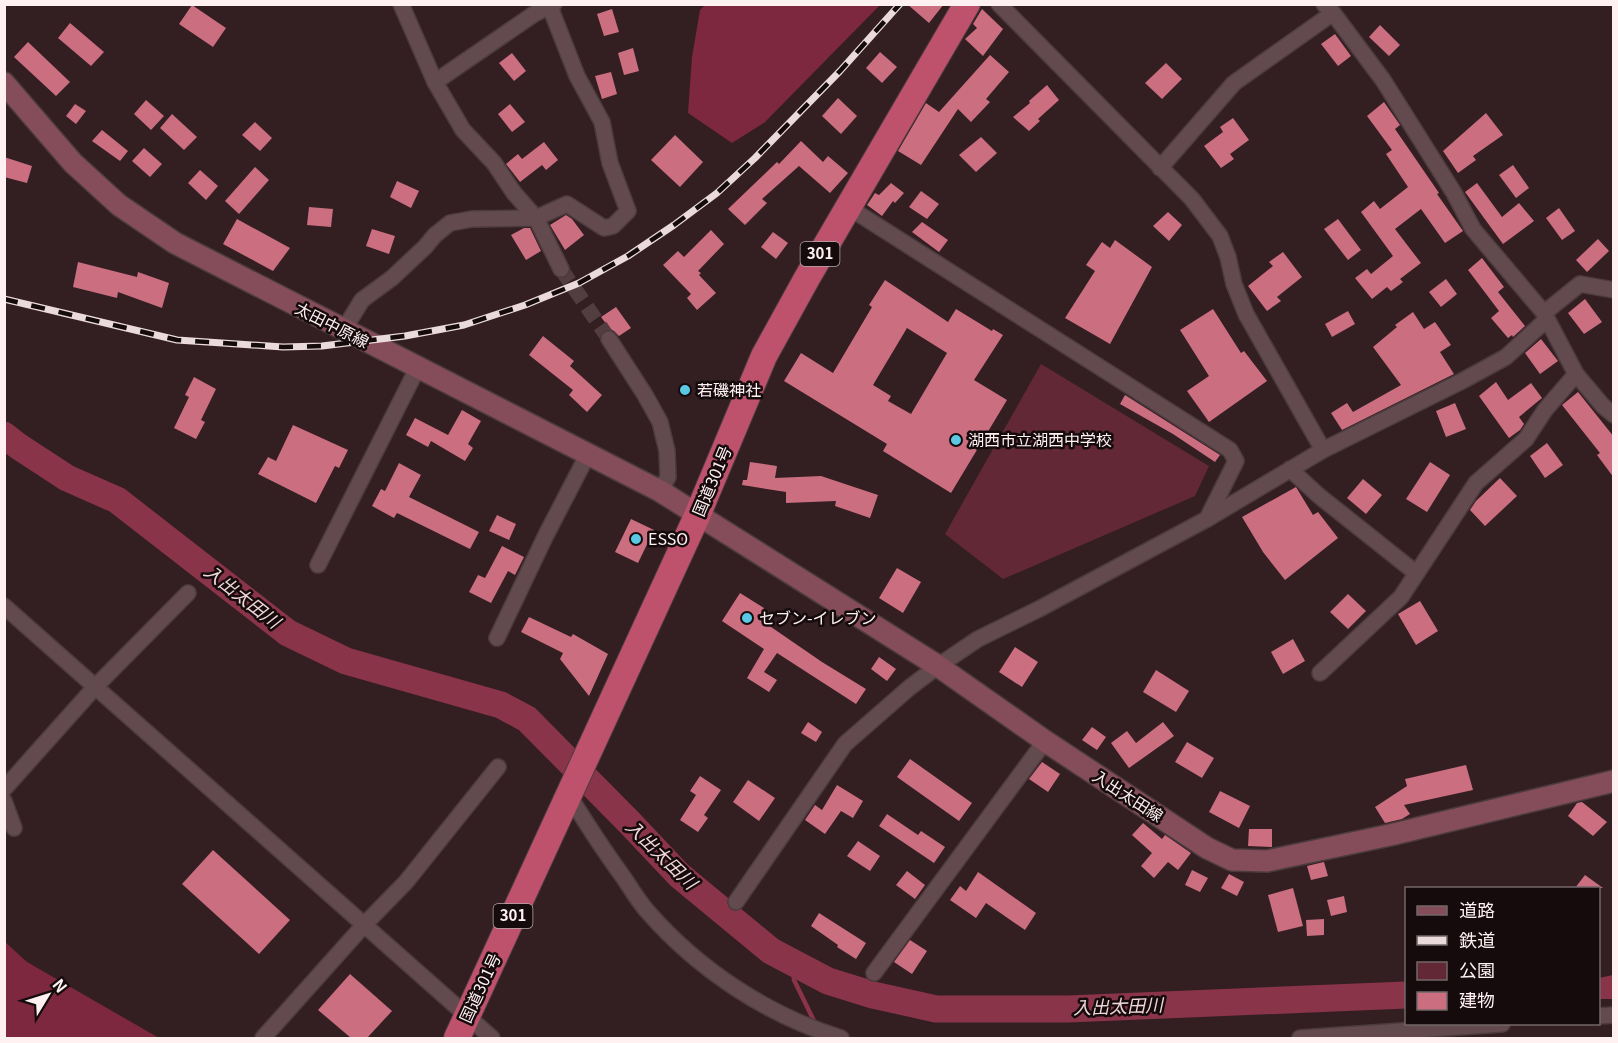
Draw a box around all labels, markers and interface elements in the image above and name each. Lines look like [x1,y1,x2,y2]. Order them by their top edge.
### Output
road number: 301 [800,242,840,266]
street label: 太田中原線 [291,295,374,353]
place label: 若磯神社 [697,377,761,401]
marker: 若磯神社 [678,383,692,397]
place label: 湖西市立湖西中学校 [968,427,1112,451]
marker: 湖西市立湖西中学校 [949,433,963,447]
street label: 国道301号 [685,442,737,520]
place label: ESSO [648,526,688,550]
marker: ESSO [629,532,643,546]
water label: 入出太田川 [200,557,288,635]
place label: セブン-イレブン [759,605,877,629]
marker: セブン-イレブン [740,611,754,625]
street label: 入出太田線 [1088,763,1169,827]
water label: 入出太田川 [621,813,705,896]
legend [1405,887,1600,1025]
text: 道路 [1459,896,1495,922]
road number: 301 [494,904,532,928]
text: 鉄道 [1459,926,1495,952]
street label: 国道301号 [452,949,506,1026]
text: 公園 [1459,956,1495,982]
north arrow [18,965,78,1025]
text: N [47,973,74,997]
text: 建物 [1459,986,1495,1012]
water label: 入出太田川 [1073,990,1165,1020]

